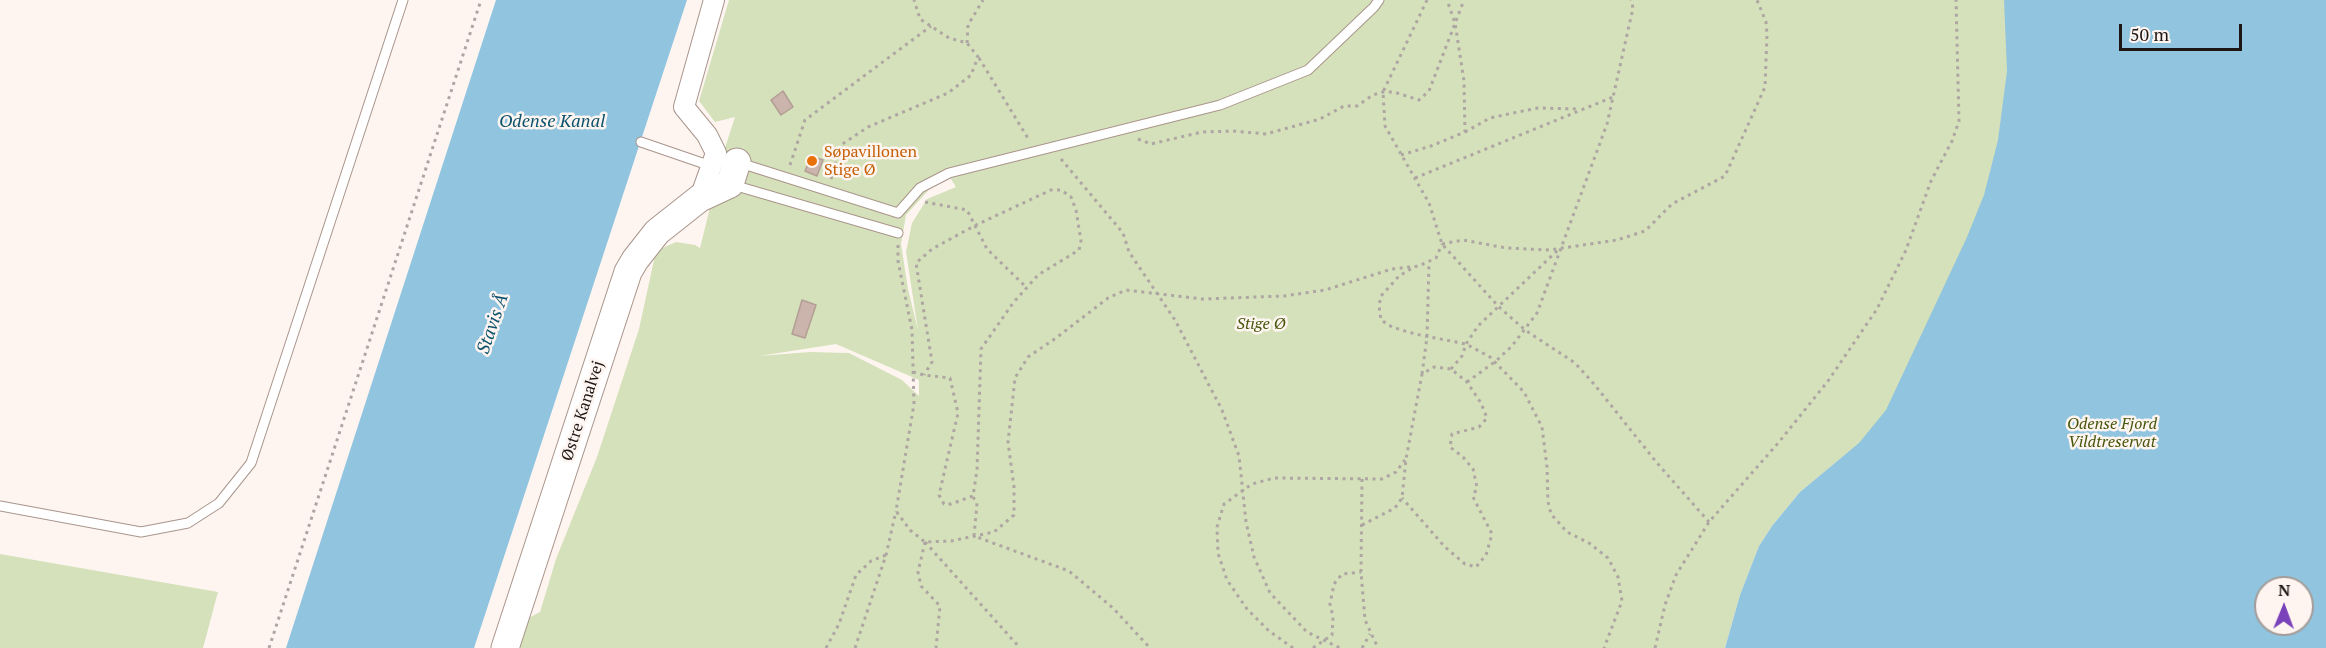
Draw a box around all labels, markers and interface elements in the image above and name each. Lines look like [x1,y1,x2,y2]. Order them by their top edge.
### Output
scale bar [2122,12,2245,50]
text: 50 m [2130,22,2169,46]
water label: Odense Kanal [499,111,605,133]
place label: Søpavillonen Stige Ø [824,142,917,180]
marker: Søpavillonen Stige Ø [805,154,819,168]
water label: Stavis Å [473,291,513,357]
park label: Stige Ø [1237,314,1285,334]
street label: Østre Kanalvej [558,359,608,463]
park label: Odense Fjord Vildtreservat [2067,414,2157,452]
north arrow [2254,576,2314,636]
text: N [2278,579,2291,601]

